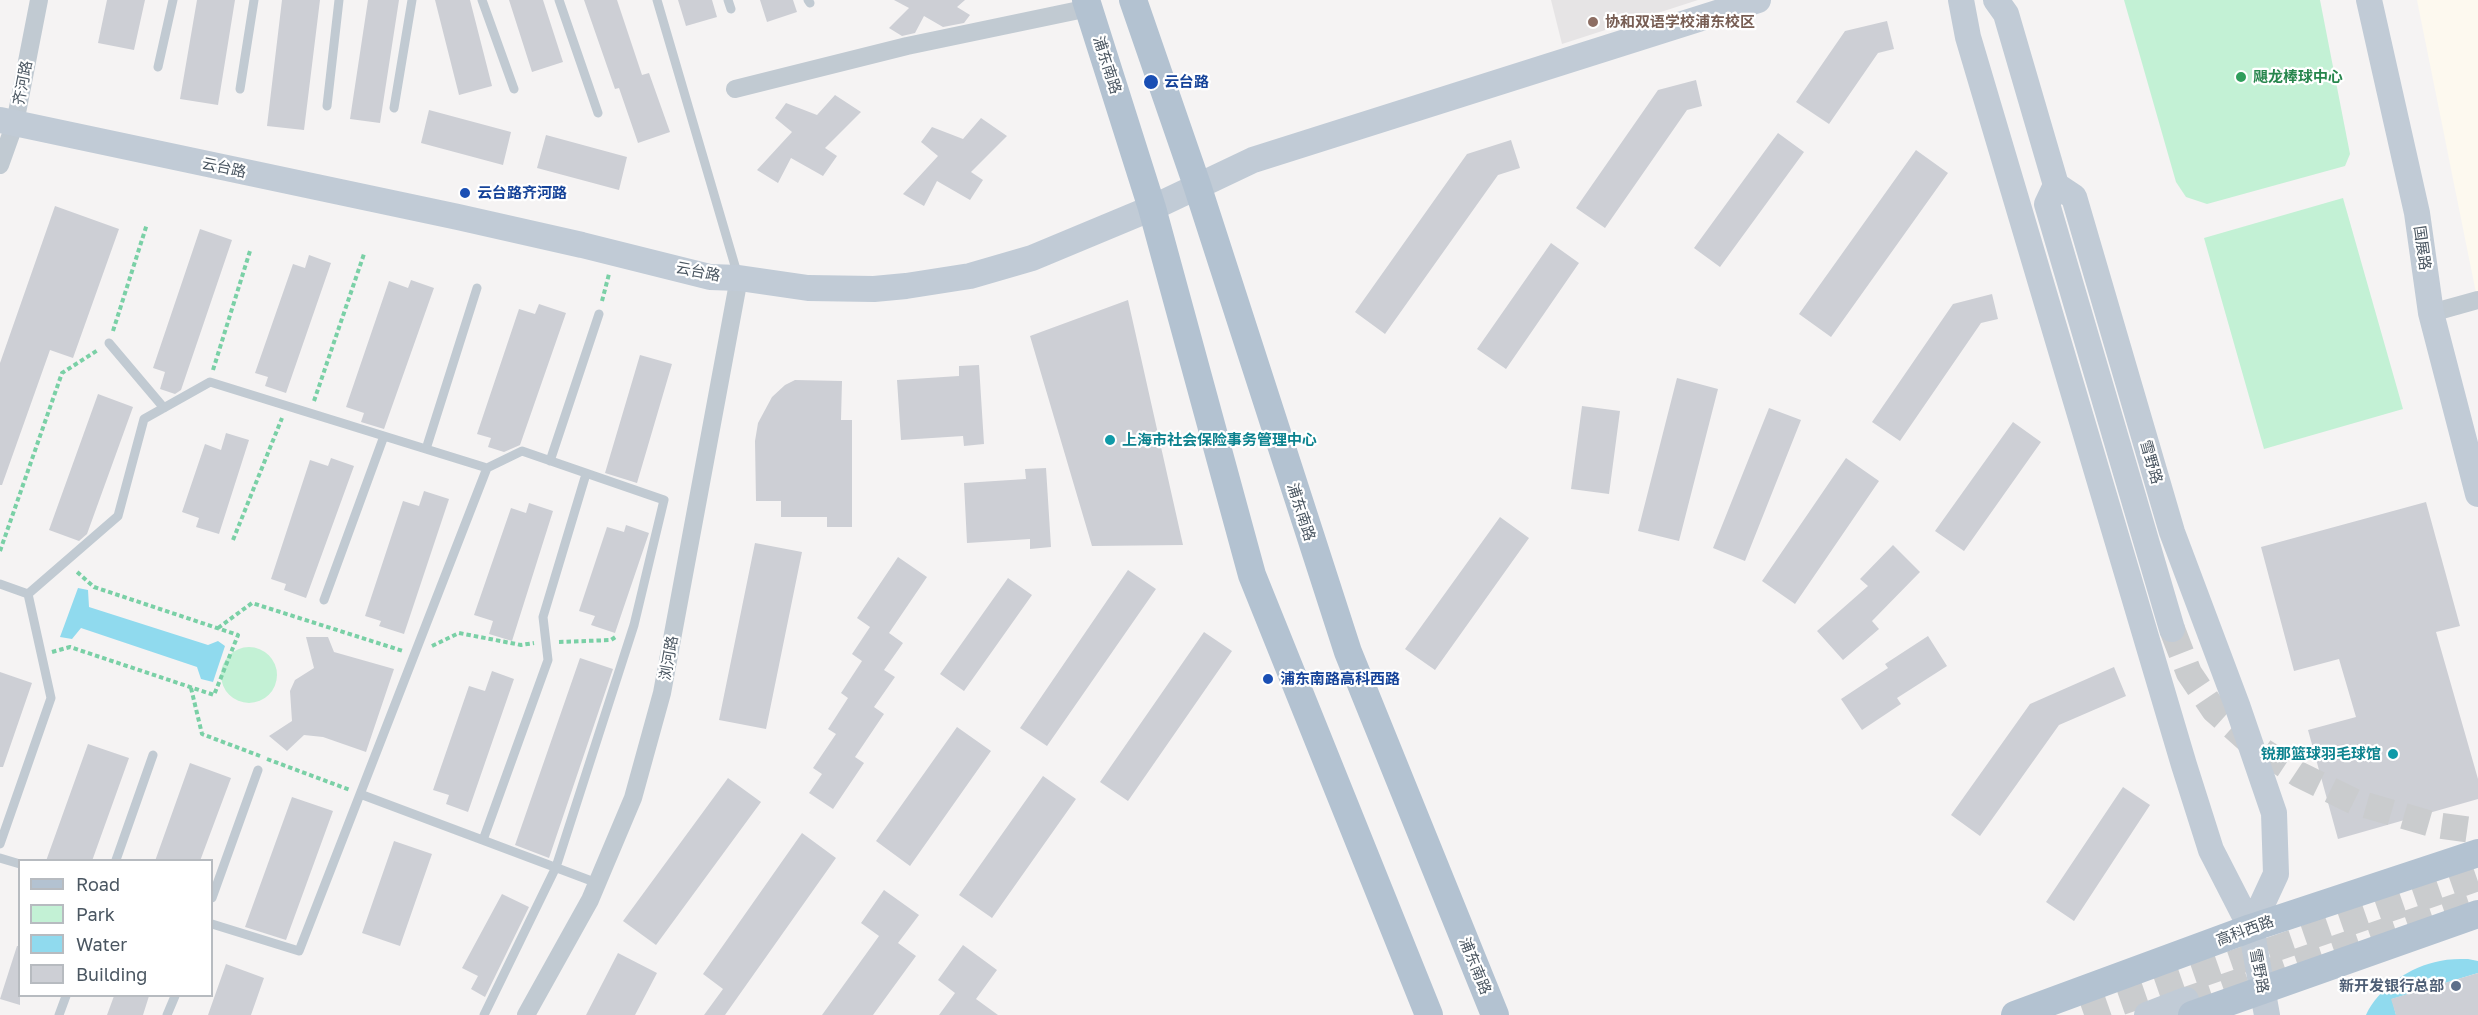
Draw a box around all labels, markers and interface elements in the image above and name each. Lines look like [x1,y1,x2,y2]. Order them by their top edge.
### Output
place label: 协和双语学校浦东校区 [1605,13,1755,31]
marker: 协和双语学校浦东校区 [1586,15,1600,29]
street label: 浦东南路 [1089,34,1125,96]
street label: 齐河路 [10,59,36,107]
place label: 飓龙棒球中心 [2253,68,2343,86]
marker: 飓龙棒球中心 [2234,70,2248,84]
marker: 云台路 [1142,73,1160,91]
place label: 云台路 [1164,73,1209,91]
street label: 云台路 [200,155,248,181]
place label: 云台路齐河路 [477,184,567,202]
marker: 云台路齐河路 [458,186,472,200]
street label: 国展路 [2410,224,2434,272]
street label: 云台路 [674,259,722,285]
place label: 上海市社会保险事务管理中心 [1122,431,1317,449]
marker: 上海市社会保险事务管理中心 [1103,433,1117,447]
street label: 雪野路 [2136,438,2166,486]
street label: 浦东南路 [1283,481,1319,543]
street label: 浏河路 [656,634,682,682]
place label: 浦东南路高科西路 [1280,670,1400,688]
marker: 浦东南路高科西路 [1261,672,1275,686]
place label: 锐那篮球羽毛球馆 [2261,745,2381,763]
marker: 锐那篮球羽毛球馆 [2386,747,2400,761]
legend [18,859,213,997]
text: Road [76,873,120,895]
text: Park [76,903,115,925]
street label: 高科西路 [2214,912,2276,950]
text: Water [76,933,127,955]
street label: 浦东南路 [1455,935,1495,997]
street label: 雪野路 [2246,947,2272,995]
text: Building [76,963,147,985]
place label: 新开发银行总部 [2339,977,2444,995]
marker: 新开发银行总部 [2449,979,2463,993]

